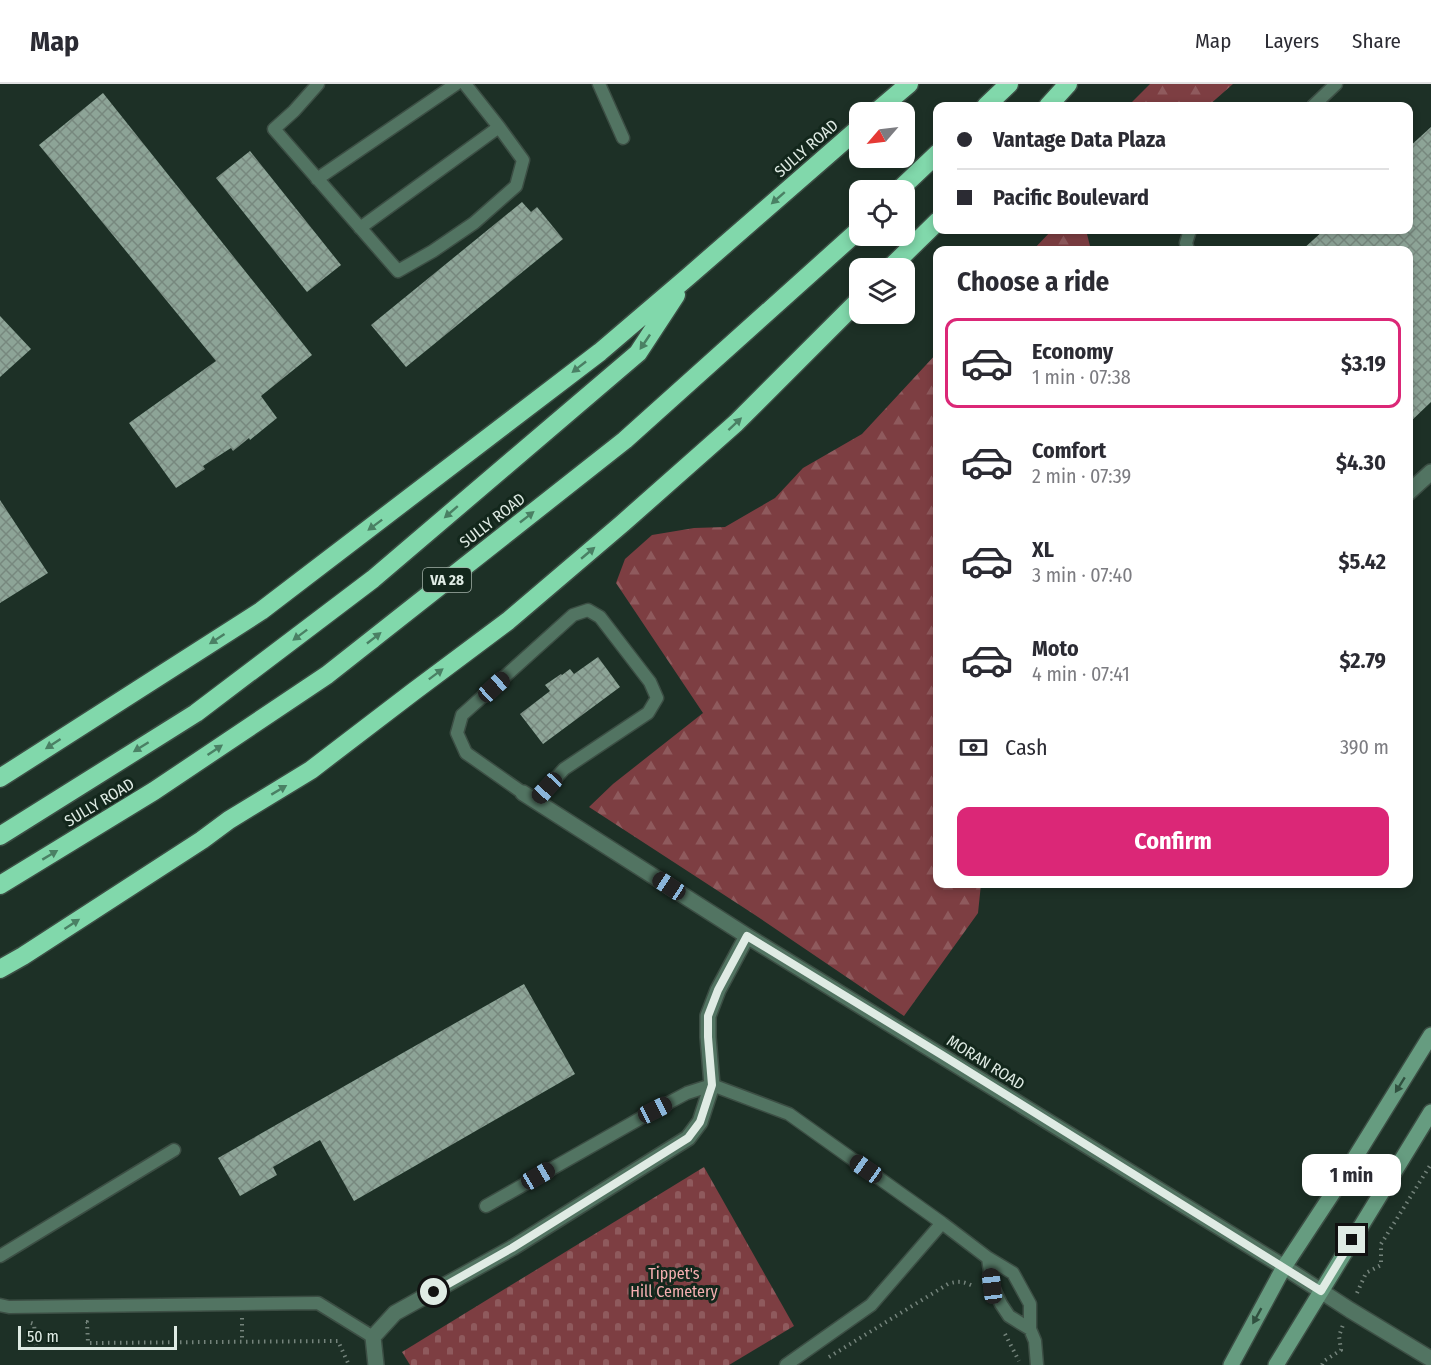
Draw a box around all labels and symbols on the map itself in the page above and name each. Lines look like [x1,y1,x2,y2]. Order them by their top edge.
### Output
north arrow [849,102,915,168]
street label: SULLY ROAD [771,116,842,181]
one-way arrow [770,192,786,205]
one-way arrow [639,334,651,350]
one-way arrow [572,361,587,373]
one-way arrow [727,417,742,431]
street label: SULLY ROAD [456,489,529,552]
one-way arrow [444,505,459,518]
one-way arrow [519,511,535,524]
one-way arrow [367,518,383,531]
one-way arrow [580,547,595,560]
road number: VA 28 [423,568,471,592]
one-way arrow [292,628,307,640]
one-way arrow [366,632,382,645]
one-way arrow [209,634,225,645]
car [475,668,513,706]
one-way arrow [429,669,444,681]
one-way arrow [45,739,61,750]
one-way arrow [133,742,149,753]
one-way arrow [206,745,223,756]
car [528,769,566,807]
street label: SULLY ROAD [61,774,138,831]
one-way arrow [271,784,287,795]
one-way arrow [42,849,58,860]
car [649,869,689,903]
one-way arrow [64,918,80,929]
street label: MORAN ROAD [943,1031,1028,1094]
one-way arrow [1395,1077,1406,1093]
car [635,1094,675,1126]
car [846,1151,886,1187]
callout: 1 min [1302,1153,1402,1195]
car [518,1159,558,1193]
route end [1338,1226,1365,1253]
park label: Tippet's Hill Cemetery [630,1264,719,1301]
car [981,1267,1003,1305]
route start [420,1278,447,1305]
one-way arrow [1252,1308,1262,1325]
scale bar [18,1323,177,1350]

